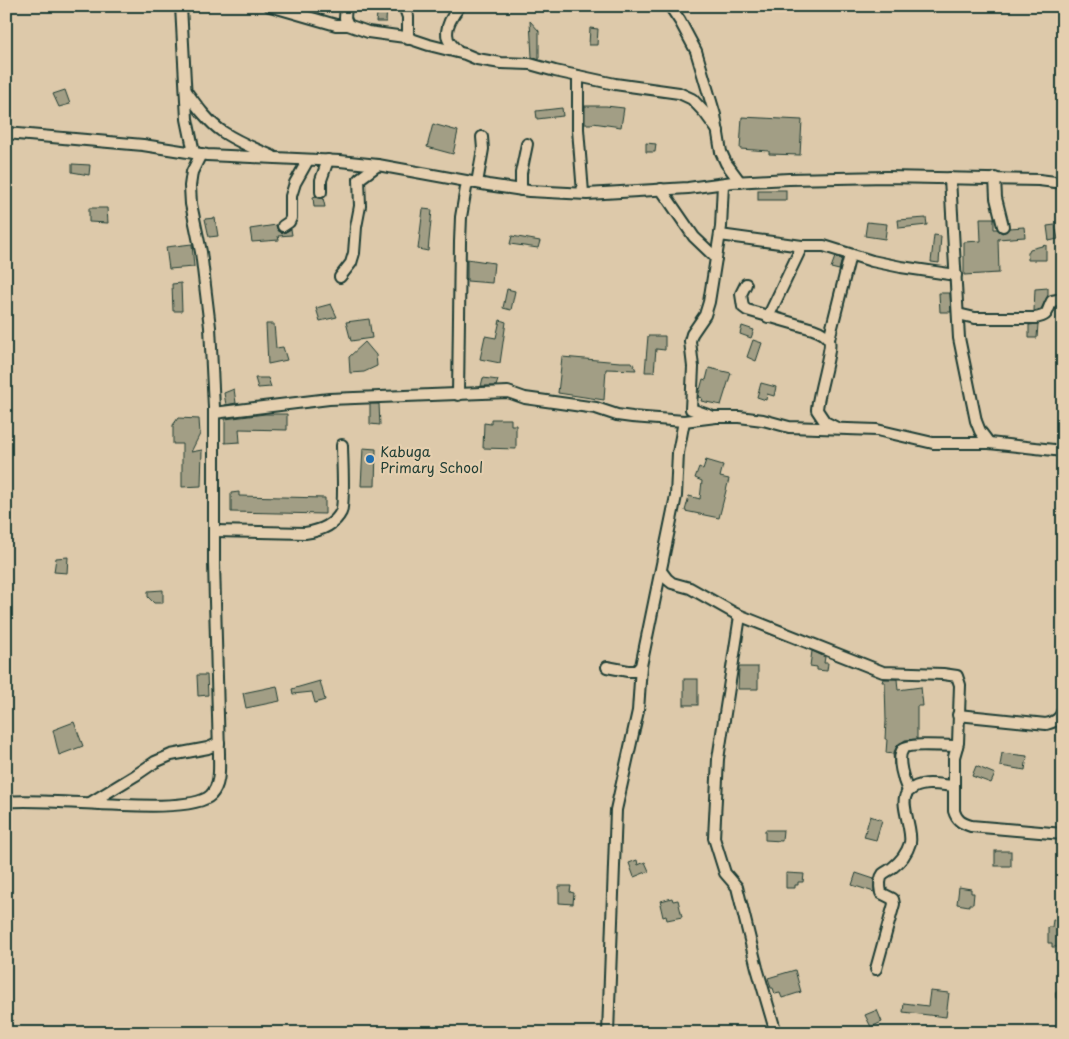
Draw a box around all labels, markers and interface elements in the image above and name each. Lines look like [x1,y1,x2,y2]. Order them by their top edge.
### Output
place label: Kabuga Primary School [380,441,483,478]
marker: Kabuga Primary School [364,453,376,465]

